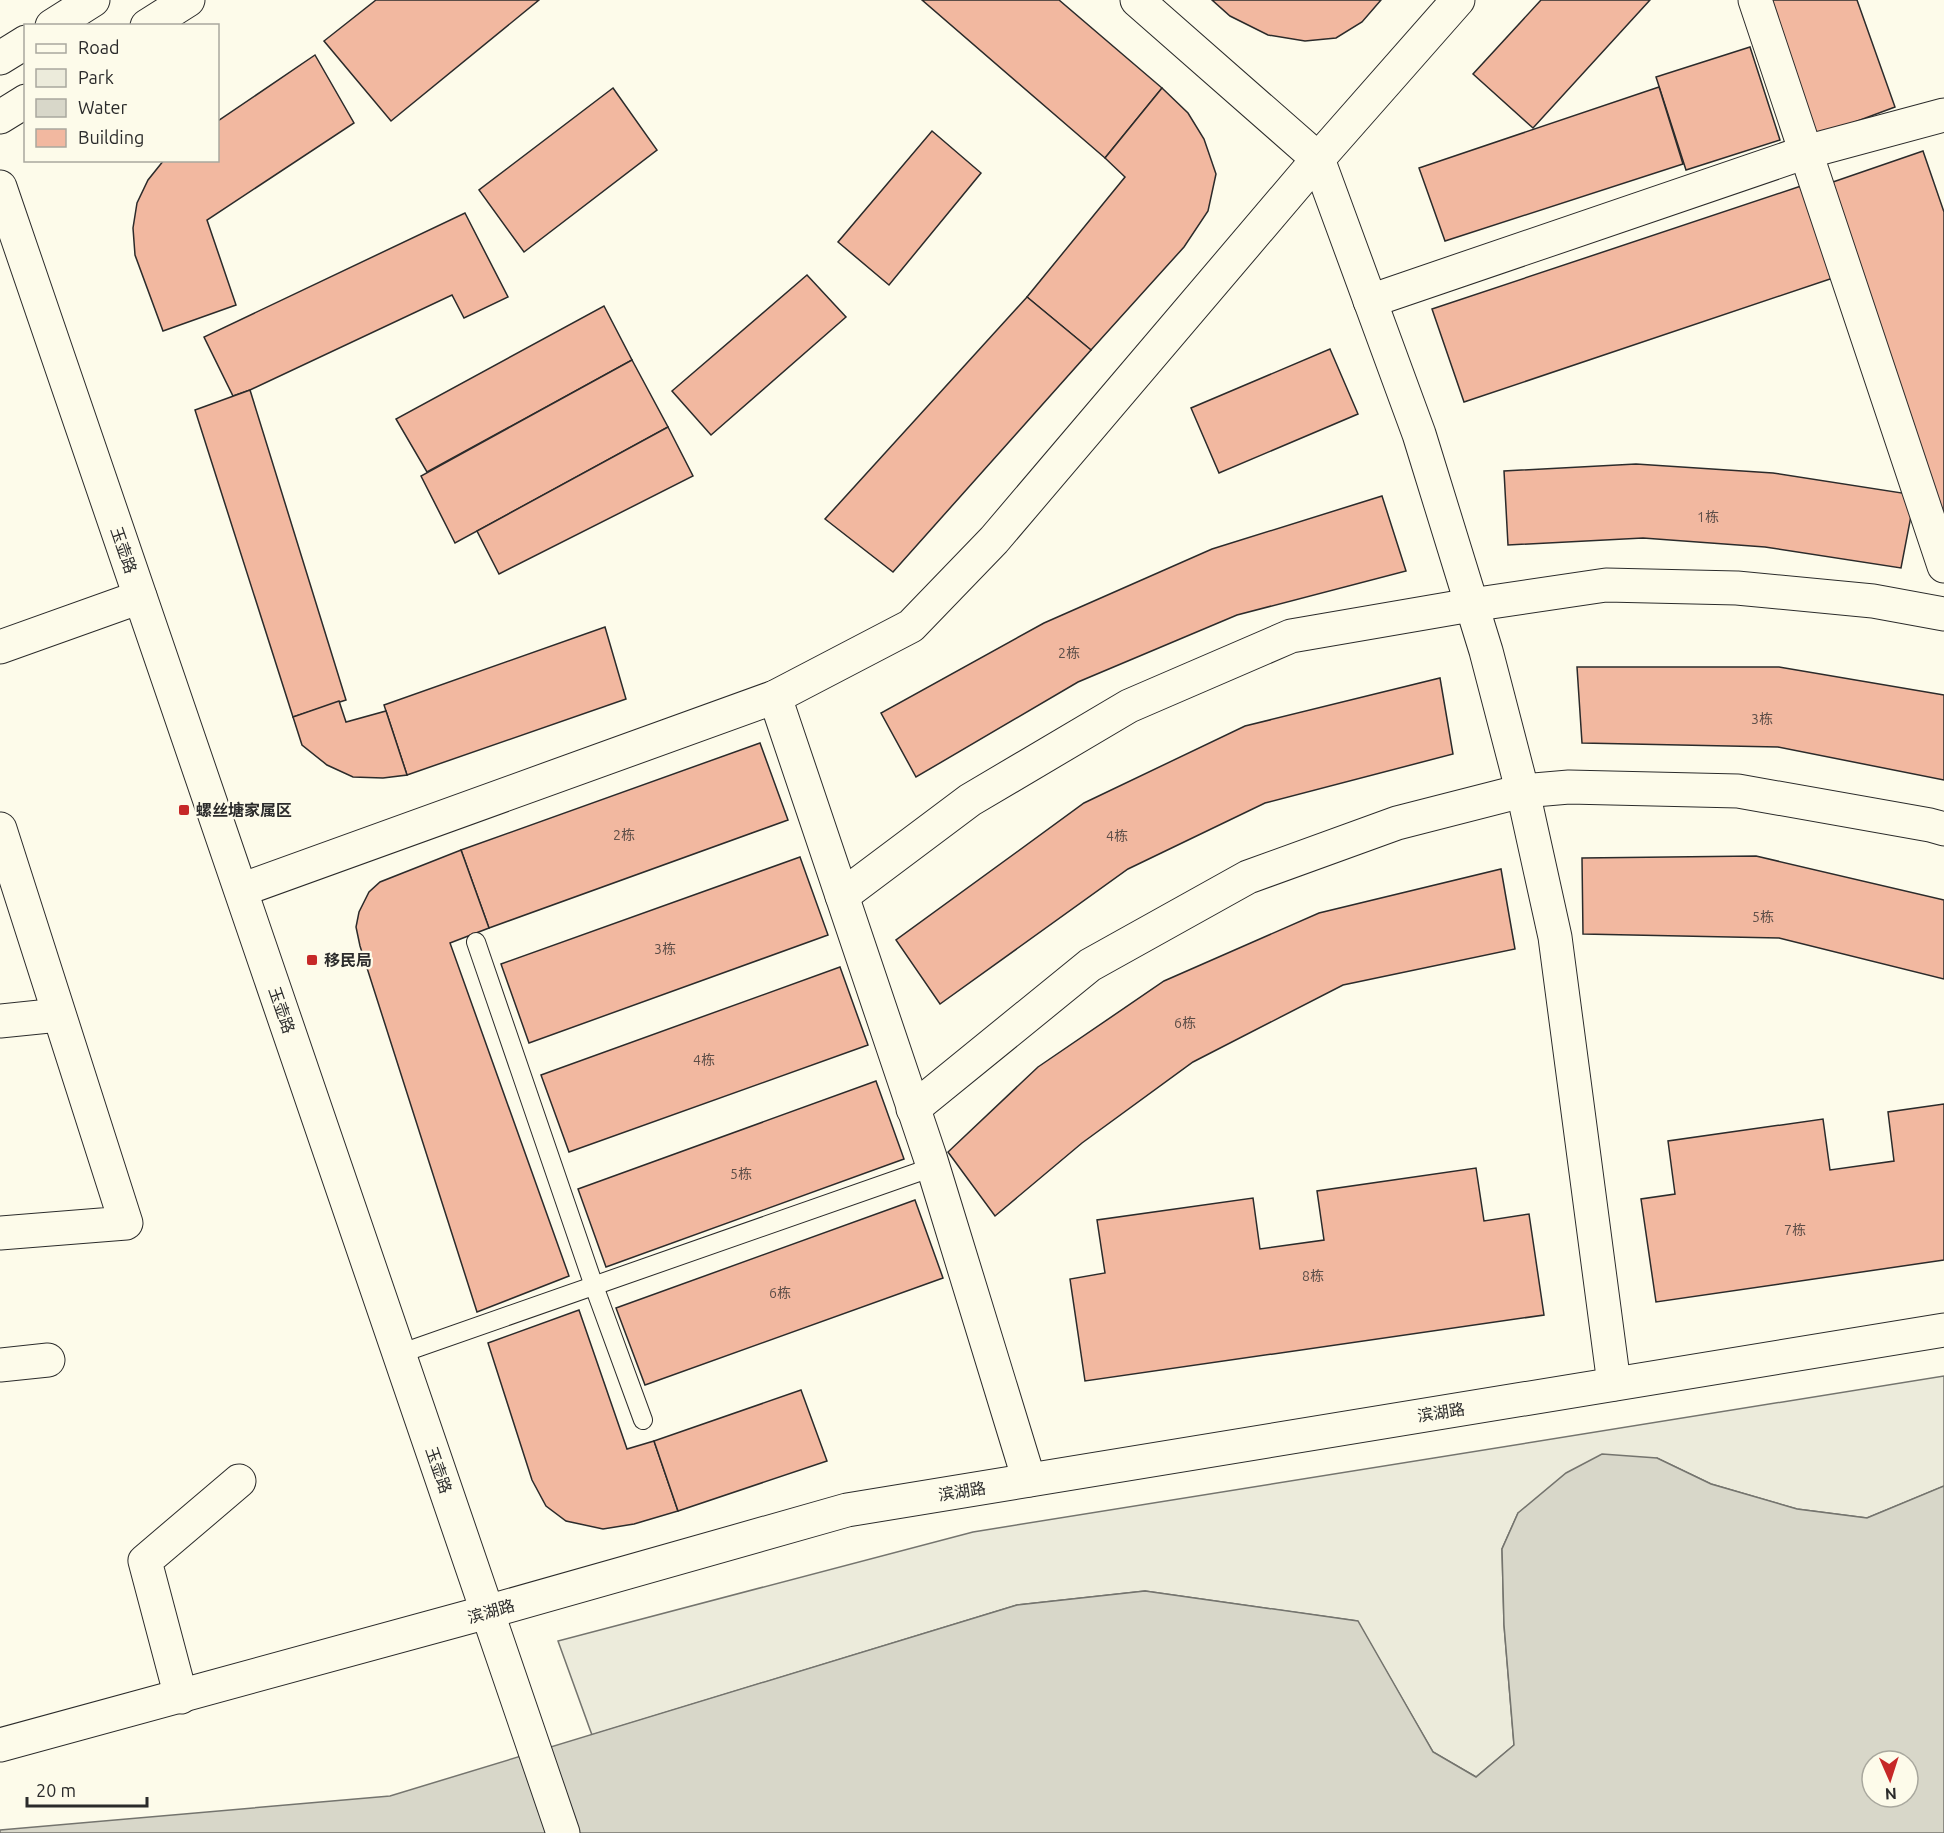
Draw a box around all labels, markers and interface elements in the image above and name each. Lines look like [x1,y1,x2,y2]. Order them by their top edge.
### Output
legend [24,24,219,162]
text: Road [78,37,120,57]
text: Park [78,67,114,87]
text: Water [78,97,128,117]
text: Building [78,127,144,147]
house number: 1栋 [1697,509,1719,525]
street label: 玉壶路 [108,524,140,576]
house number: 2栋 [1058,645,1080,661]
house number: 3栋 [1751,711,1773,727]
place label: 螺丝塘家属区 [196,801,292,819]
marker: 螺丝塘家属区 [177,803,191,817]
house number: 2栋 [613,827,635,843]
house number: 4栋 [1106,828,1128,844]
house number: 5栋 [1752,909,1774,925]
house number: 3栋 [654,941,676,957]
place label: 移民局 [324,951,372,969]
marker: 移民局 [305,953,319,967]
street label: 玉壶路 [266,984,298,1036]
house number: 6栋 [1174,1015,1196,1031]
house number: 4栋 [693,1052,715,1068]
house number: 5栋 [730,1166,752,1182]
house number: 7栋 [1784,1222,1806,1238]
house number: 8栋 [1302,1268,1324,1284]
house number: 6栋 [769,1285,791,1301]
street label: 滨湖路 [1416,1399,1466,1425]
street label: 玉壶路 [423,1444,455,1496]
street label: 滨湖路 [937,1478,987,1504]
street label: 滨湖路 [465,1596,517,1626]
north arrow [1860,1749,1920,1809]
scale bar [27,1770,147,1808]
text: 20 m [36,1780,76,1800]
text: N [1884,1785,1897,1803]

